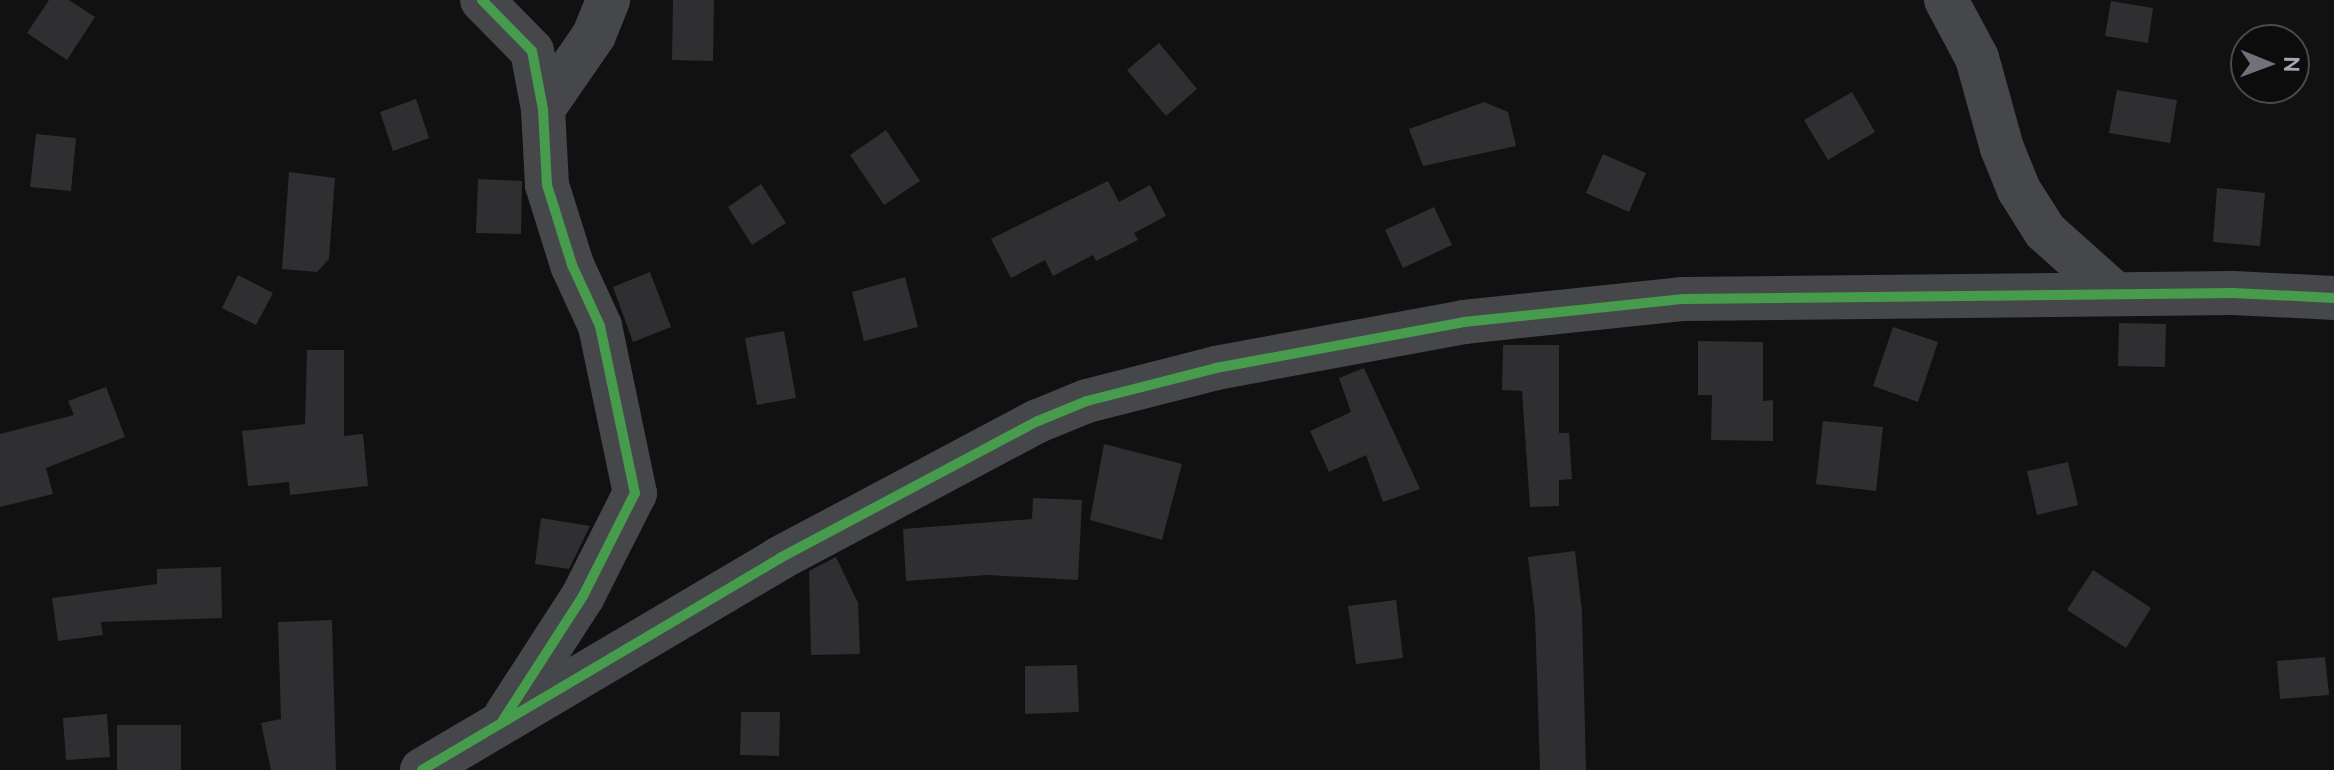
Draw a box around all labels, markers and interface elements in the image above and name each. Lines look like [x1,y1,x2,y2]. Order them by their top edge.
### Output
north arrow [2230,24,2310,104]
text: N [2280,56,2305,73]

